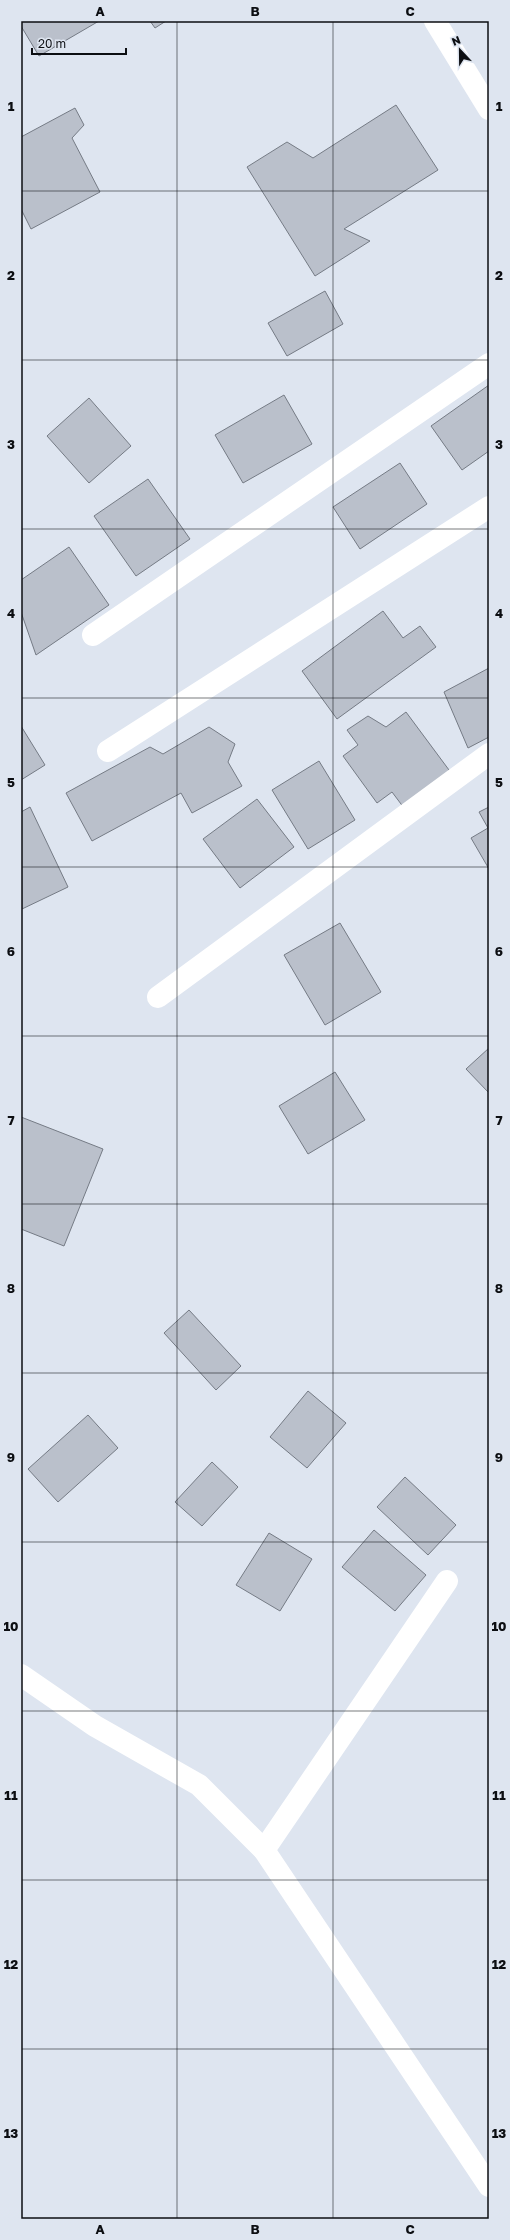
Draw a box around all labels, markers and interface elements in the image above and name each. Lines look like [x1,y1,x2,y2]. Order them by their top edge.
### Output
text: A [95,3,105,19]
text: B [250,3,260,19]
text: C [405,3,415,19]
scale bar [32,30,126,56]
north arrow [440,30,480,70]
text: N [450,33,462,48]
text: 20 m [38,36,66,51]
text: 1 [8,98,15,114]
text: 1 [496,98,503,114]
text: 2 [7,267,15,283]
text: 2 [495,267,503,283]
text: 3 [7,436,15,452]
text: 3 [495,436,503,452]
text: 4 [7,605,15,621]
text: 4 [495,605,503,621]
text: 5 [7,774,15,790]
text: 5 [495,774,503,790]
text: 6 [7,943,15,959]
text: 6 [495,943,503,959]
text: 7 [7,1112,15,1128]
text: 7 [495,1112,503,1128]
text: 8 [7,1280,15,1296]
text: 8 [495,1280,503,1296]
text: 9 [7,1449,15,1465]
text: 9 [495,1449,503,1465]
text: 10 [3,1618,19,1634]
text: 10 [491,1618,507,1634]
text: 11 [4,1787,18,1803]
text: 11 [492,1787,506,1803]
text: 12 [4,1956,18,1972]
text: 12 [492,1956,506,1972]
text: 13 [4,2125,18,2141]
text: 13 [492,2125,506,2141]
text: A [95,2221,105,2237]
text: B [250,2221,260,2237]
text: C [405,2221,415,2237]

